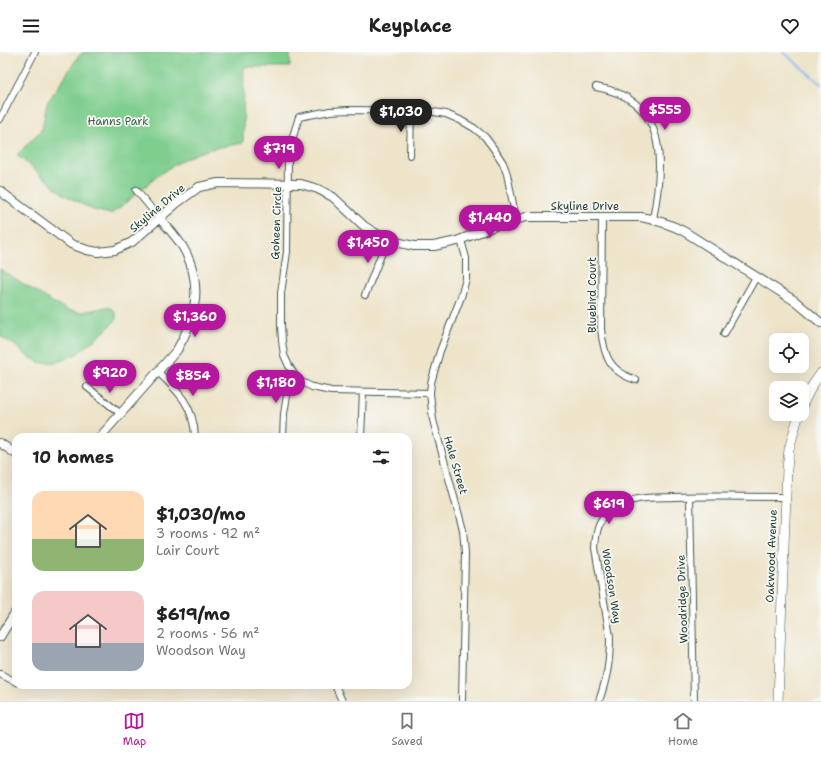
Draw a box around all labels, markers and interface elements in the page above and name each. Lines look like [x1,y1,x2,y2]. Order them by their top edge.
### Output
text: Keyplace [369,14,452,38]
icon: menu [20,15,42,37]
icon: heart [779,15,801,37]
pin: $555 [641,97,689,131]
pin: $1,030 [368,99,434,133]
text: $555 [648,101,682,118]
text: $1,030 [379,103,423,120]
park label: Hanns Park [88,114,148,129]
pin: $719 [255,136,303,170]
text: $719 [263,140,295,157]
street label: Skyline Drive [126,181,188,236]
street label: Goheen Circle [268,186,285,260]
street label: Skyline Drive [551,199,619,214]
pin: $1,440 [457,205,523,239]
text: $1,440 [468,209,512,226]
pin: $1,450 [335,230,401,264]
text: $1,450 [347,234,389,251]
street label: Bluebird Court [585,257,600,333]
pin: $1,360 [162,304,228,338]
text: $1,360 [173,308,217,325]
map controls [769,333,809,421]
button: locate [769,333,809,373]
pin: $920 [86,360,134,394]
pin: $854 [169,363,217,397]
text: $920 [92,364,128,381]
text: $854 [175,367,211,384]
pin: $1,180 [243,370,309,404]
text: $1,180 [256,374,296,391]
button: layers [769,381,809,421]
street label: Hale Street [440,434,471,496]
text: 10 homes [32,446,114,468]
icon: filters [370,446,392,468]
pin: $619 [585,491,633,525]
text: $619 [593,495,625,512]
text: $1,030/mo [156,503,246,525]
icon: home [64,507,112,555]
street label: Oakwood Avenue [762,509,781,603]
text: 3 rooms · 92 m² [156,525,260,542]
text: Lair Court [156,542,219,559]
street label: Woodson Way [598,547,625,625]
street label: Woodridge Drive [673,554,692,644]
text: $619/mo [156,603,230,625]
icon: home [64,607,112,655]
text: 2 rooms · 56 m² [156,625,259,642]
text: Woodson Way [156,642,246,659]
tab: Map [123,710,146,749]
tab: Saved [392,710,423,749]
tab: Home [668,710,698,749]

